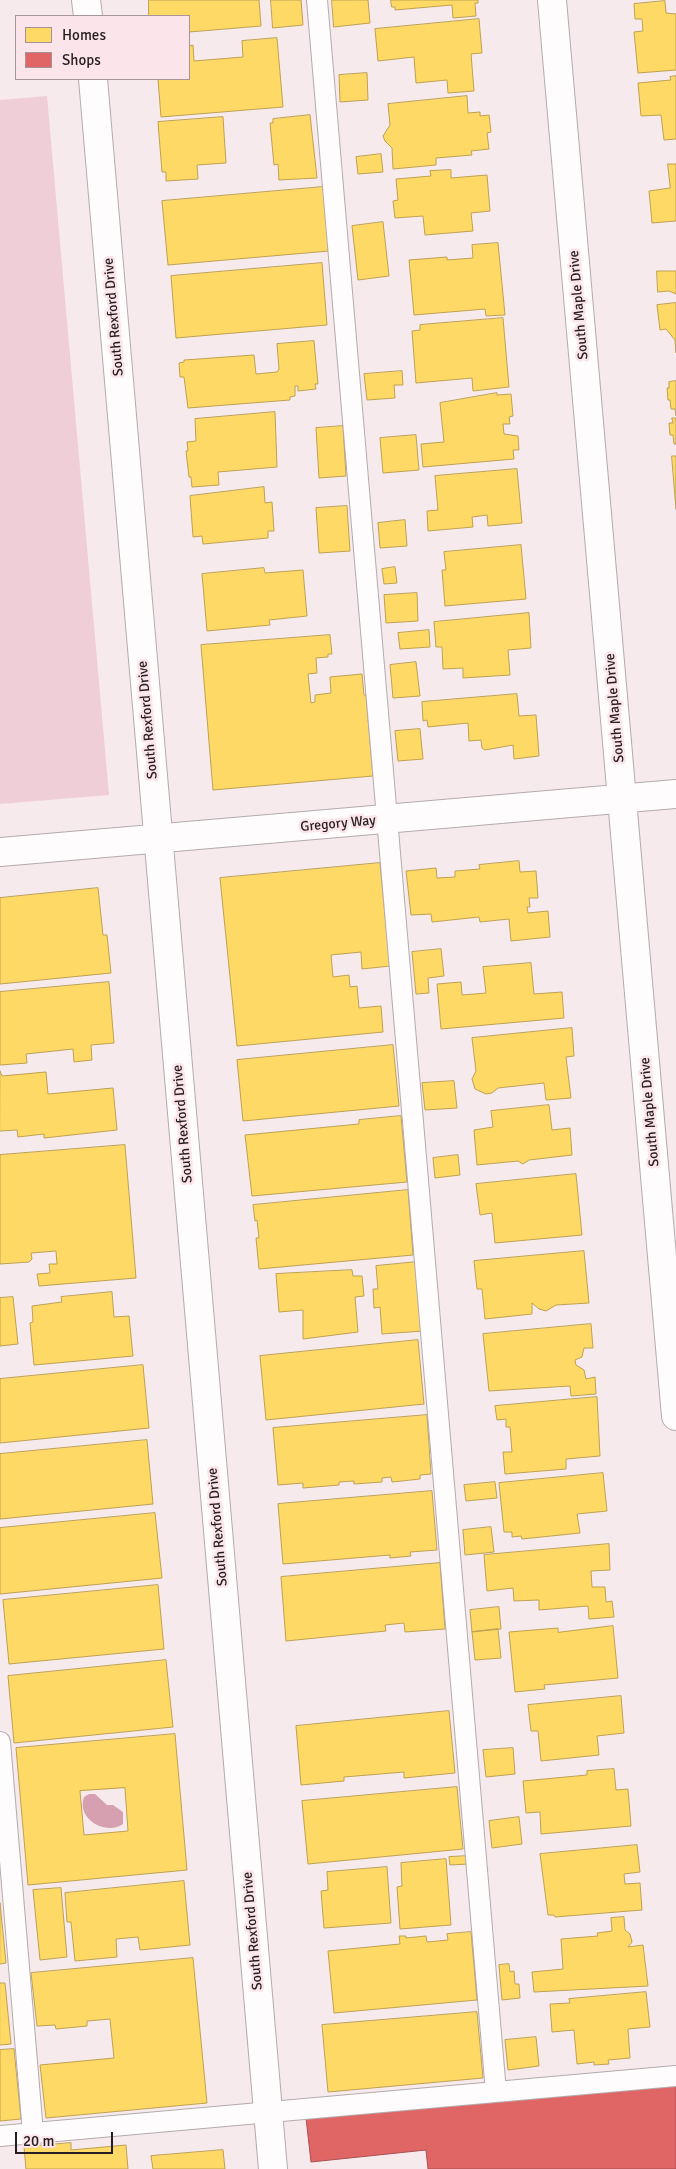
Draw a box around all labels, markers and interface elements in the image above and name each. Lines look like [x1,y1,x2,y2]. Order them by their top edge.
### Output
legend [15,15,190,80]
text: Homes [62,26,106,44]
text: Shops [62,51,101,69]
street label: South Maple Drive [566,250,592,360]
street label: South Rexford Drive [100,257,128,377]
street label: South Maple Drive [602,653,628,763]
street label: South Rexford Drive [134,660,162,780]
street label: Gregory Way [300,812,376,836]
street label: South Maple Drive [637,1057,663,1167]
street label: South Rexford Drive [169,1064,197,1184]
street label: South Rexford Drive [204,1467,232,1587]
street label: South Rexford Drive [239,1871,267,1991]
scale bar [18,2122,115,2154]
text: 20 m [23,2132,54,2150]

